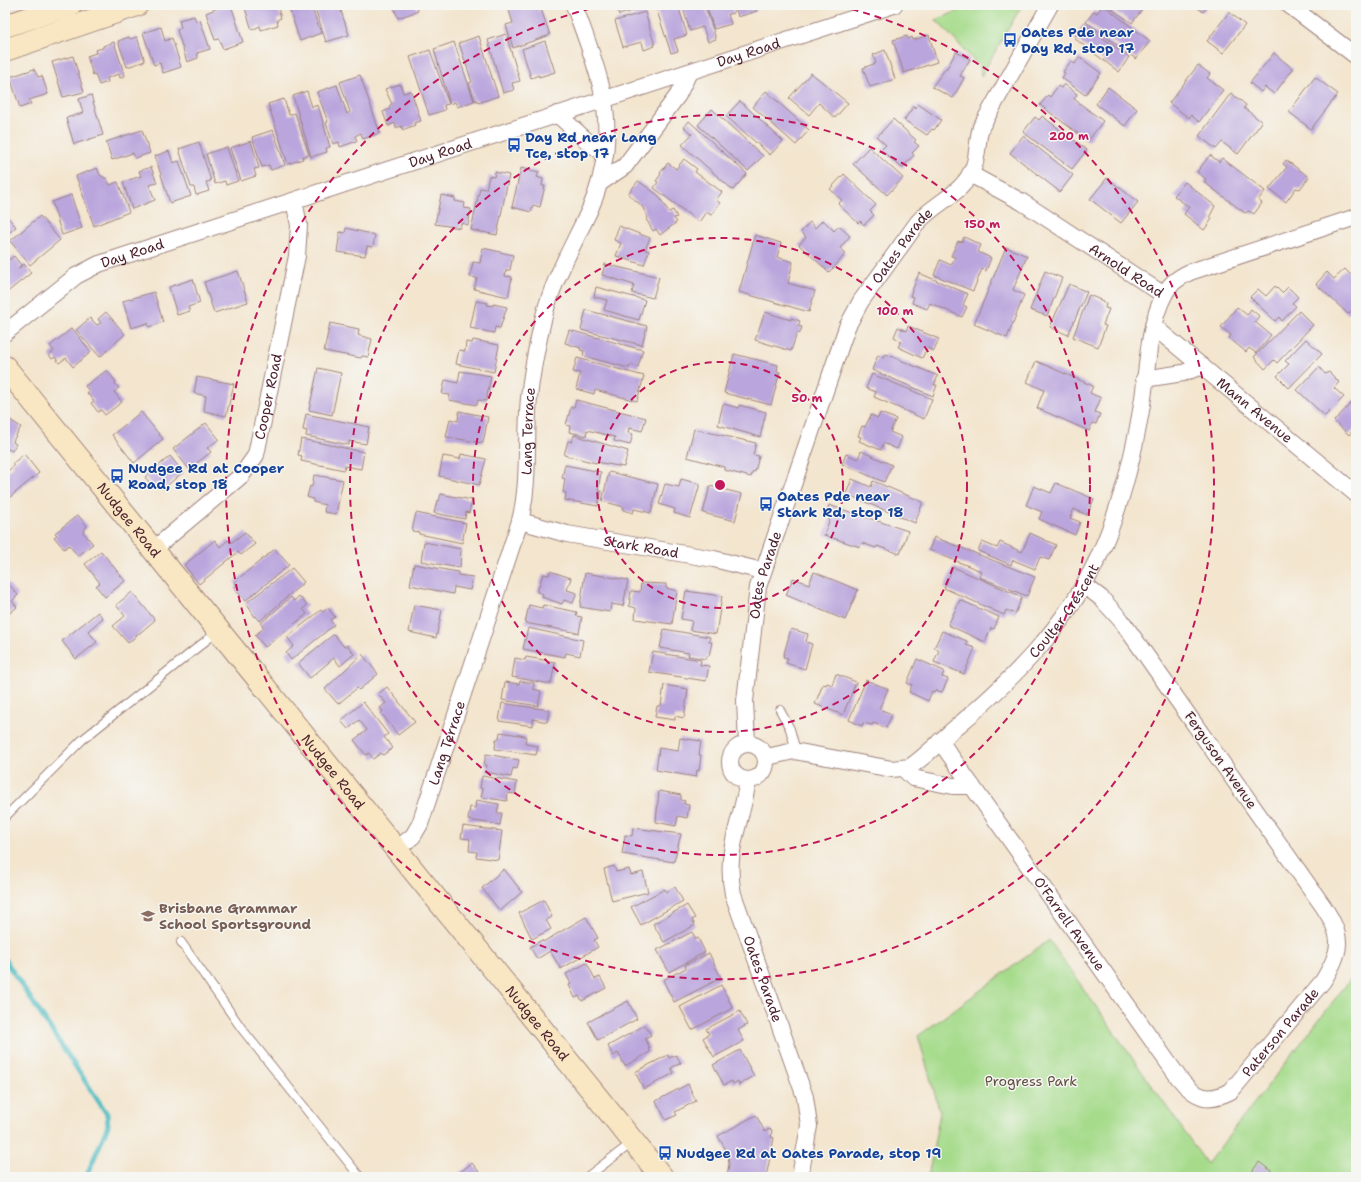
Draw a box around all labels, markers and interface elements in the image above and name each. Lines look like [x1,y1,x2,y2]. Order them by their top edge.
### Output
place label: Oates Pde near Day Rd, stop 17 [1021,23,1134,57]
bus stop icon: Oates Pde near Day Rd, stop 17 [1002,32,1018,48]
street label: Day Road [714,34,782,71]
place label: Day Rd near Lang Tce, stop 17 [525,128,657,162]
text: 200 m [1049,128,1089,144]
street label: Day Road [406,134,474,171]
bus stop icon: Day Rd near Lang Tce, stop 17 [506,137,522,153]
street label: Oates Parade [867,204,936,287]
text: 150 m [964,216,1000,232]
street label: Day Road [98,234,166,272]
street label: Arnold Road [1086,239,1168,302]
text: 100 m [877,303,914,319]
street label: Cooper Road [250,352,286,441]
street label: Mann Avenue [1213,373,1296,447]
street label: Lang Terrace [517,386,539,475]
text: 50 m [792,390,823,406]
place label: Nudgee Rd at Cooper Road, stop 18 [128,459,285,493]
bus stop icon: Nudgee Rd at Cooper Road, stop 18 [109,468,125,484]
centre of rings [713,478,727,492]
street label: Nudgee Road [93,479,165,561]
place label: Oates Pde near Stark Rd, stop 18 [777,487,904,521]
bus stop icon: Oates Pde near Stark Rd, stop 18 [758,496,774,512]
street label: Oates Parade [745,529,785,620]
street label: Stark Road [602,531,680,562]
street label: Coulter Crescent [1025,561,1103,662]
street label: Lang Terrace [424,698,469,787]
street label: Ferguson Avenue [1181,708,1261,812]
street label: Nudgee Road [297,730,369,813]
street label: O'Farrell Avenue [1030,873,1109,974]
place label: Brisbane Grammar School Sportsground [159,899,311,933]
school or university icon: Brisbane Grammar School Sportsground [140,908,156,924]
street label: Oates Parade [739,933,787,1025]
street label: Nudgee Road [501,982,573,1065]
street label: Paterson Parade [1238,984,1323,1080]
park label: Progress Park [985,1072,1077,1090]
place label: Nudgee Rd at Oates Parade, stop 19 [676,1144,941,1162]
bus stop icon: Nudgee Rd at Oates Parade, stop 19 [657,1145,673,1161]

